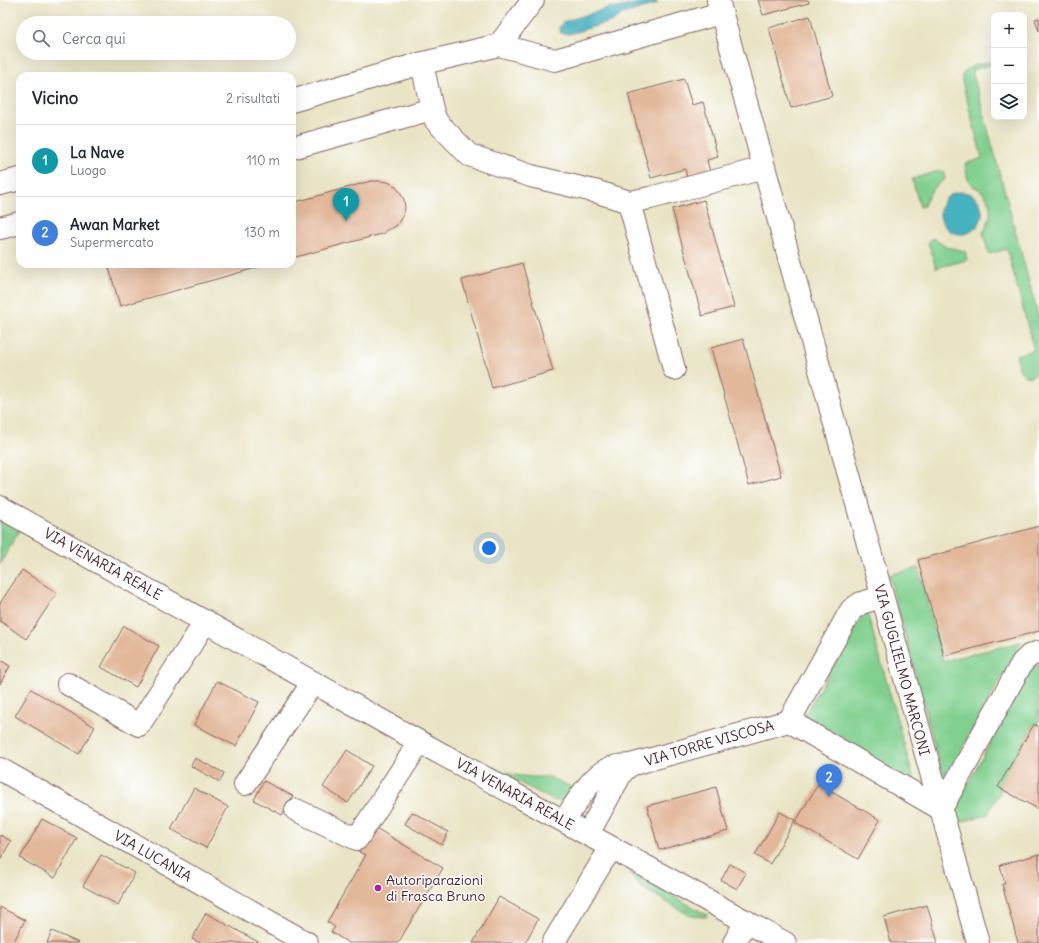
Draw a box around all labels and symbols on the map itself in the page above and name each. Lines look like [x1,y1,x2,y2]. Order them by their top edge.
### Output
pin: 1 [333,188,359,221]
street label: VIA VENARIA REALE [41,524,165,604]
your location [479,538,499,558]
street label: VIA GUGLIELMO MARCONI [870,582,934,758]
street label: VIA TORRE VISCOSA [642,716,776,770]
street label: VIA VENARIA REALE [453,754,577,834]
pin: 2 [816,764,842,797]
street label: VIA LUCANIA [111,826,195,886]
place label: Autoriparazioni di Frasca Bruno [386,871,485,905]
marker: Autoriparazioni di Frasca Bruno [373,883,383,893]

